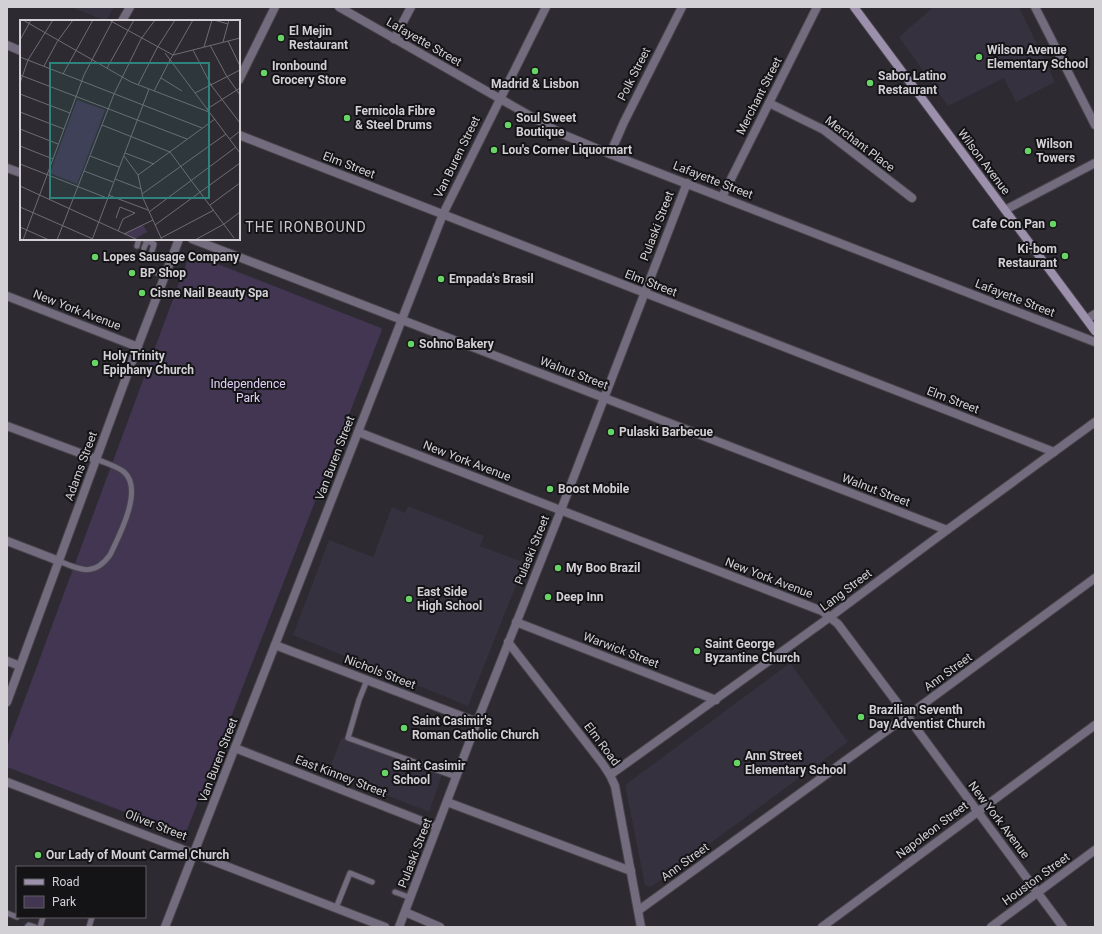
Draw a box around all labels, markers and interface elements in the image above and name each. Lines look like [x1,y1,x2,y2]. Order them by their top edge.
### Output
street label: Lafayette Street [384,15,464,69]
inset map [20,20,240,240]
place label: El Mejin Restaurant [289,24,348,52]
marker: El Mejin Restaurant [276,33,286,43]
place label: Wilson Avenue Elementary School [987,43,1088,71]
street label: Polk Street [615,45,653,103]
marker: Wilson Avenue Elementary School [974,52,984,62]
street label: Merchant Street [733,55,785,137]
place label: Ironbound Grocery Store [272,59,347,87]
marker: Madrid & Lisbon [530,66,540,76]
marker: Ironbound Grocery Store [259,68,269,78]
place label: Sabor Latino Restaurant [878,69,947,97]
place label: Madrid & Lisbon [491,77,579,91]
marker: Sabor Latino Restaurant [865,78,875,88]
place label: Fernicola Fibre & Steel Drums [355,104,436,132]
place label: Soul Sweet Boutique [516,111,576,139]
marker: Fernicola Fibre & Steel Drums [342,113,352,123]
street label: Merchant Place [822,113,898,175]
street label: Van Buren Street [431,114,483,200]
marker: Soul Sweet Boutique [503,120,513,130]
street label: Wilson Avenue [955,126,1013,198]
place label: Wilson Towers [1036,137,1075,165]
place label: Lou's Corner Liquormart [502,143,632,157]
marker: Lou's Corner Liquormart [489,145,499,155]
marker: Wilson Towers [1023,146,1033,156]
street label: Elm Street [321,149,377,181]
street label: Lafayette Street [671,158,755,202]
street label: Pulaski Street [637,189,677,263]
place label: Cafe Con Pan [972,217,1045,231]
district label: THE IRONBOUND [245,219,367,235]
marker: Cafe Con Pan [1048,219,1058,229]
place label: Ki-bom Restaurant [998,242,1057,270]
place label: Lopes Sausage Company [103,250,240,264]
marker: Ki-bom Restaurant [1060,251,1070,261]
marker: Lopes Sausage Company [90,252,100,262]
place label: BP Shop [140,266,186,280]
street label: Elm Street [623,267,679,299]
marker: BP Shop [127,268,137,278]
place label: Empada's Brasil [449,272,534,286]
marker: Empada's Brasil [436,274,446,284]
street label: Lafayette Street [973,276,1057,320]
place label: Cisne Nail Beauty Spa [150,286,269,300]
street label: New York Avenue [31,287,123,333]
marker: Cisne Nail Beauty Spa [137,288,147,298]
place label: Sohno Bakery [419,337,495,351]
marker: Sohno Bakery [406,339,416,349]
place label: Holy Trinity Epiphany Church [103,349,194,377]
street label: Walnut Street [538,354,610,392]
marker: Holy Trinity Epiphany Church [90,358,100,368]
park label: Independence Park [210,377,286,405]
street label: Elm Street [925,384,981,416]
street label: Van Buren Street [312,414,358,502]
place label: Pulaski Barbecue [619,425,713,439]
marker: Pulaski Barbecue [606,427,616,437]
street label: Adams Street [62,429,100,502]
street label: New York Avenue [421,438,513,484]
street label: Walnut Street [840,471,912,509]
place label: Boost Mobile [558,482,630,496]
marker: Boost Mobile [545,484,555,494]
street label: Pulaski Street [512,513,552,587]
street label: New York Avenue [723,555,815,601]
place label: My Boo Brazil [566,561,640,575]
marker: My Boo Brazil [553,563,563,573]
street label: Lang Street [817,566,875,614]
place label: East Side High School [417,585,482,613]
place label: Deep Inn [556,590,604,604]
marker: Deep Inn [543,592,553,602]
marker: East Side High School [404,594,414,604]
street label: Warwick Street [581,629,661,671]
place label: Saint George Byzantine Church [705,637,800,665]
marker: Saint George Byzantine Church [692,646,702,656]
street label: Ann Street [921,650,975,694]
street label: Nichols Street [342,652,418,692]
place label: Brazilian Seventh Day Adventist Church [869,703,985,731]
marker: Brazilian Seventh Day Adventist Church [856,712,866,722]
place label: Saint Casimir's Roman Catholic Church [412,714,539,742]
street label: Van Buren Street [195,716,241,804]
street label: Elm Road [581,720,623,768]
marker: Saint Casimir's Roman Catholic Church [399,723,409,733]
place label: Ann Street Elementary School [745,749,846,777]
street label: East Kinney Street [293,752,389,800]
marker: Ann Street Elementary School [732,758,742,768]
place label: Saint Casimir School [393,759,466,787]
marker: Saint Casimir School [380,768,390,778]
street label: New York Avenue [965,779,1033,861]
street label: Napoleon Street [893,798,971,861]
street label: Oliver Street [123,807,189,843]
street label: Pulaski Street [395,816,435,890]
street label: Ann Street [658,840,712,884]
place label: Our Lady of Mount Carmel Church [46,848,229,862]
marker: Our Lady of Mount Carmel Church [33,850,43,860]
street label: Houston Street [999,850,1073,908]
legend [16,866,146,918]
text: Road [52,875,80,889]
text: Park [52,895,77,909]

